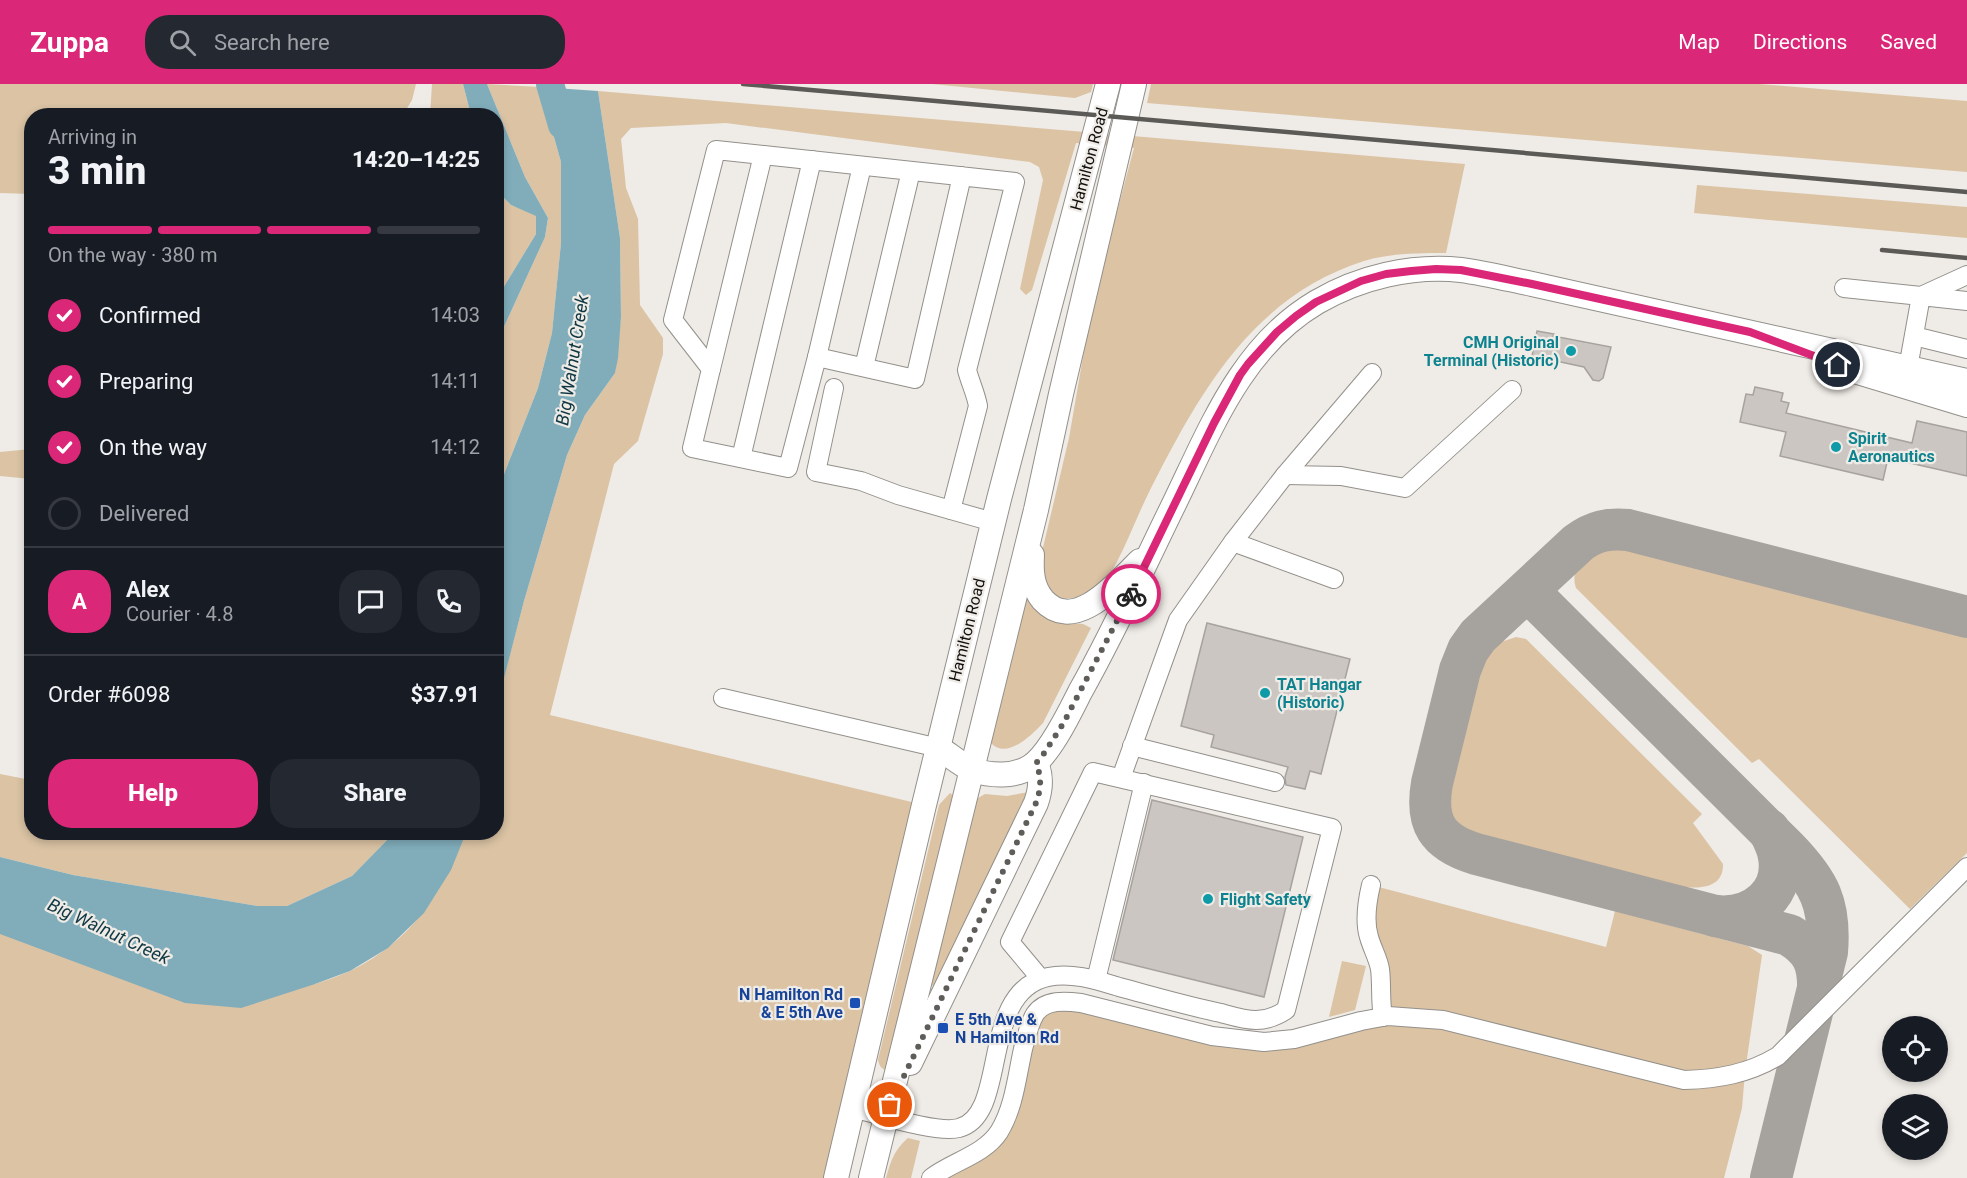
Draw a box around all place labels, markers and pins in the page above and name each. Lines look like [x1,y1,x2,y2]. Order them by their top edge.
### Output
place label: CMH Original Terminal (Historic) [1424,333,1559,370]
pin [1812,339,1863,390]
marker: CMH Original Terminal (Historic) [1564,344,1578,358]
place label: Spirit Aeronautics [1848,429,1935,466]
marker: Spirit Aeronautics [1829,440,1843,454]
place label: TAT Hangar (Historic) [1277,675,1362,712]
marker: TAT Hangar (Historic) [1258,686,1272,700]
place label: Flight Safety [1220,890,1312,909]
marker: Flight Safety [1201,892,1215,906]
place label: N Hamilton Rd & E 5th Ave [739,985,843,1022]
marker: N Hamilton Rd & E 5th Ave [848,996,862,1010]
place label: E 5th Ave & N Hamilton Rd [955,1010,1059,1047]
marker: E 5th Ave & N Hamilton Rd [936,1021,950,1035]
pin [864,1079,915,1130]

